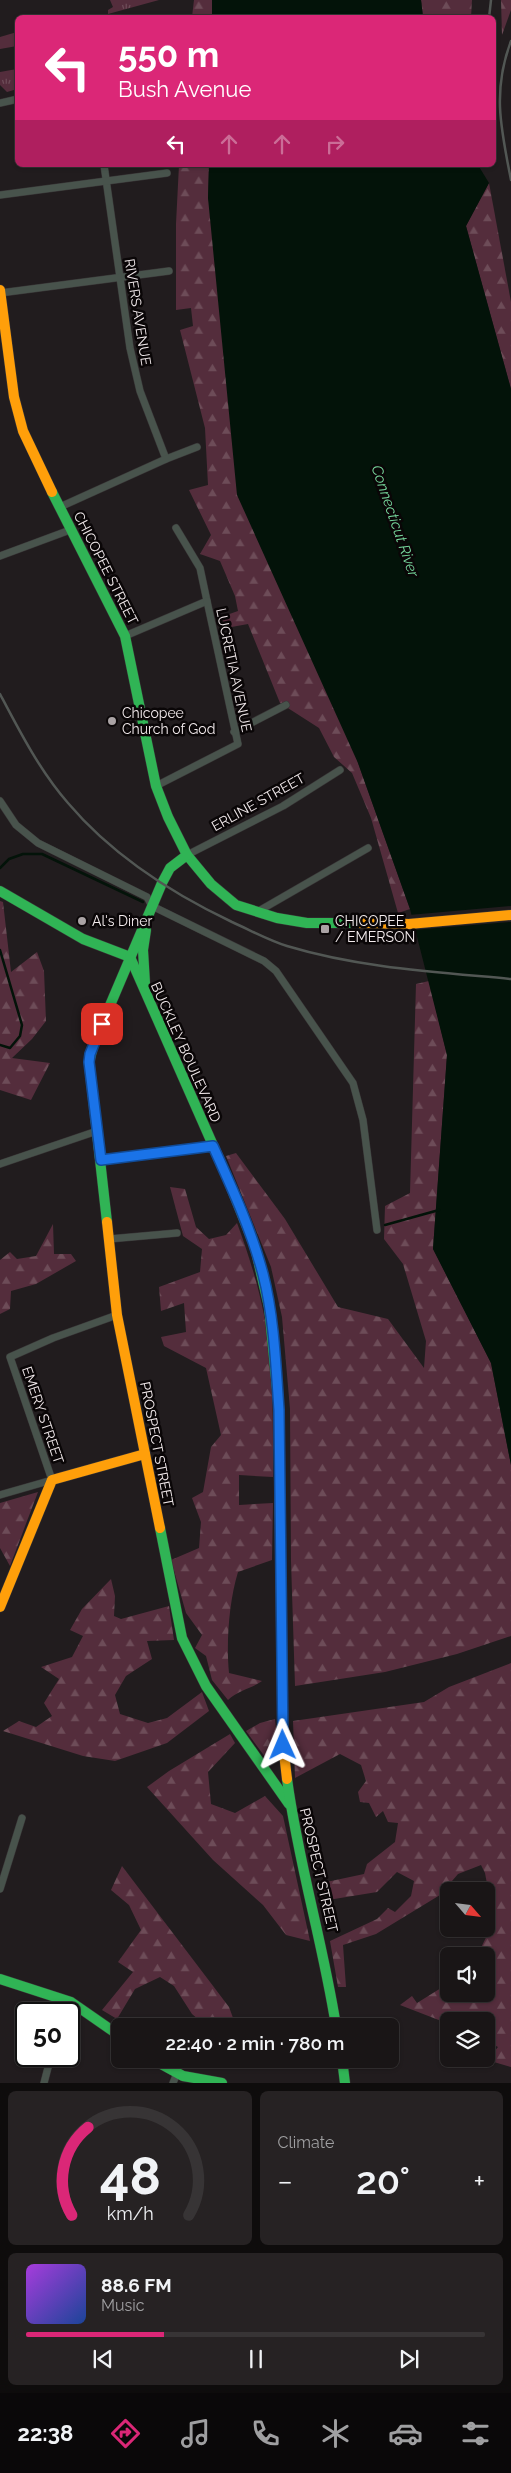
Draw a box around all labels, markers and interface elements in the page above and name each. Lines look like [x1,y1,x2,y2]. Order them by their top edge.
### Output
text: 550 m [118,34,219,75]
icon: left [35,35,100,100]
text: Bush Avenue [118,76,251,102]
icon: left [162,130,190,158]
icon: ahead [215,130,243,158]
icon: ahead [268,130,296,158]
icon: right [321,130,349,158]
street label: RIVERS AVENUE [122,257,154,367]
water label: Connecticut River [367,463,423,580]
street label: CHICOPEE STREET [71,509,142,628]
street label: LUCRETIA AVENUE [213,607,255,733]
place label: Chicopee Church of God [122,705,215,737]
marker: Chicopee Church of God [106,715,118,727]
street label: ERLINE STREET [209,770,308,834]
place label: Al's Diner [92,913,152,929]
place label: CHICOPEE / EMERSON [335,913,415,945]
marker: Al's Diner [76,915,88,927]
marker: CHICOPEE / EMERSON [319,923,331,935]
street label: BUCKLEY BOULEVARD [148,979,224,1125]
pin [81,1003,123,1045]
icon: arrive [88,1010,116,1038]
street label: EMERY STREET [19,1364,67,1466]
street label: PROSPECT STREET [137,1380,177,1508]
position arrow [256,1718,308,1770]
street label: PROSPECT STREET [297,1806,341,1934]
north arrow [440,1882,495,1938]
map controls [440,1882,495,2067]
button: sound [440,1947,495,2002]
speed limit sign: 50 [15,2002,80,2067]
button: layers [440,2012,495,2067]
text: 22:40 · 2 min · 780 m [166,2032,344,2054]
text: Climate [278,2133,334,2152]
text: 48 [99,2145,160,2206]
text: 20° [356,2158,410,2203]
text: − [278,2165,293,2198]
text: + [473,2165,485,2198]
text: km/h [106,2203,153,2224]
text: 88.6 FM [101,2274,172,2296]
text: Music [101,2296,145,2315]
icon: previous [89,2345,117,2373]
icon: pause [242,2345,270,2373]
icon: next [395,2345,423,2373]
icon: directions [108,2416,143,2451]
icon: music [178,2416,213,2451]
icon: phone [248,2416,283,2451]
icon: climate [318,2416,353,2451]
icon: car [388,2416,423,2451]
icon: filters [458,2416,493,2451]
text: 22:38 [18,2420,73,2446]

